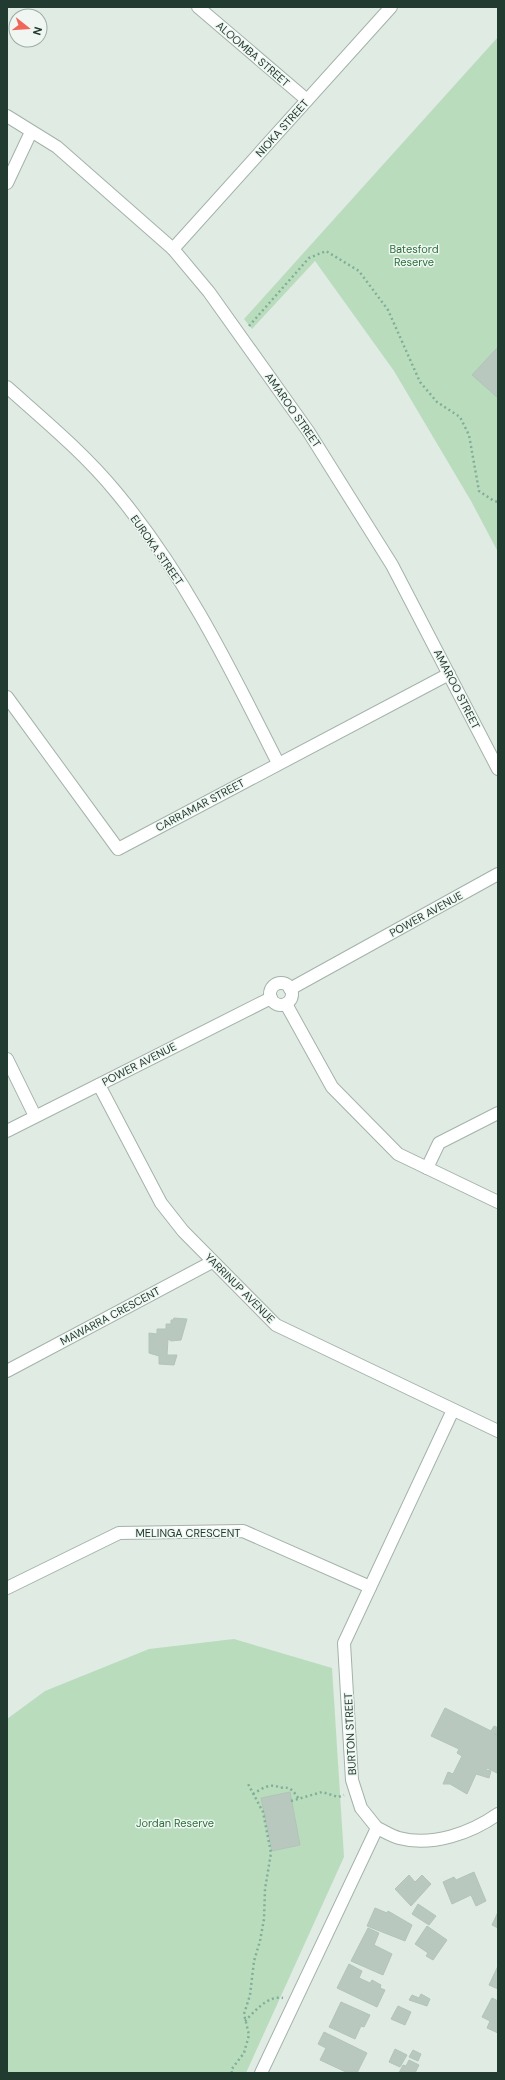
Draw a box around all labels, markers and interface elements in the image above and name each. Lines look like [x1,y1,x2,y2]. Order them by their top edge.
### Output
north arrow [8,8,48,48]
street label: ALOOMBA STREET [213,18,293,90]
text: N [30,25,45,37]
street label: NIOKA STREET [252,96,312,160]
park label: Batesford Reserve [389,242,439,269]
street label: AMAROO STREET [262,370,324,450]
street label: EUROKA STREET [128,512,186,588]
street label: AMAROO STREET [431,647,483,731]
street label: CARRAMAR STREET [153,776,247,834]
street label: POWER AVENUE [387,888,465,940]
street label: POWER AVENUE [99,1039,179,1089]
street label: YARRINUP AVENUE [202,1250,278,1326]
street label: MAWARRA CRESCENT [58,1284,162,1348]
street label: MELINGA CRESCENT [136,1526,240,1540]
street label: BURTON STREET [341,1692,359,1776]
park label: Jordan Reserve [136,1816,214,1830]

